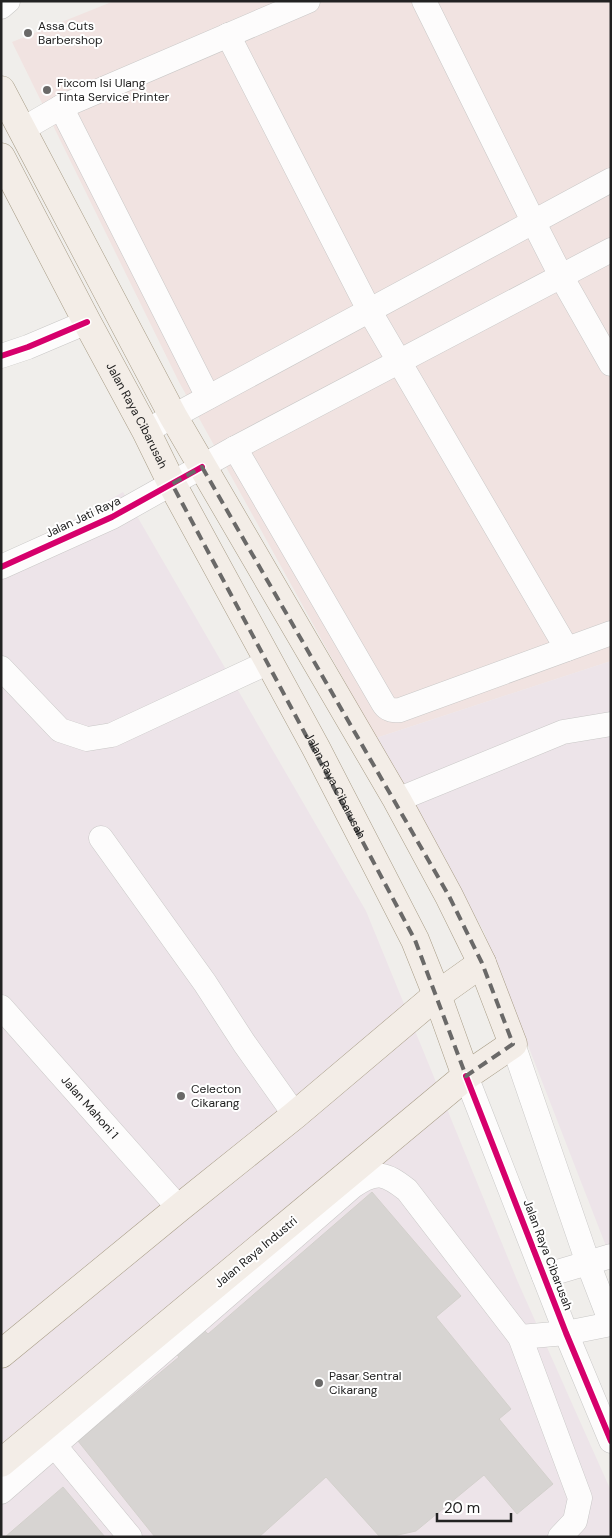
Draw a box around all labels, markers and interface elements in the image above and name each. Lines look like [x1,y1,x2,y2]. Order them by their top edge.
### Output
place label: Assa Cuts Barbershop [38,18,103,48]
marker: Assa Cuts Barbershop [22,27,34,39]
place label: Fixcom Isi Ulang Tinta Service Printer [57,75,170,105]
marker: Fixcom Isi Ulang Tinta Service Printer [41,84,53,96]
street label: Jalan Raya Cibarusah [102,360,171,471]
street label: Jalan Jati Raya [43,493,123,541]
street label: Jalan Raya Cibarusah [301,730,369,842]
street label: Jalan Mahoni 1 [58,1072,122,1142]
place label: Celecton Cikarang [191,1081,241,1111]
marker: Celecton Cikarang [175,1090,187,1102]
street label: Jalan Raya Cibarusah [519,1197,577,1313]
street label: Jalan Raya Industri [211,1213,301,1291]
place label: Pasar Sentral Cikarang [329,1368,401,1398]
marker: Pasar Sentral Cikarang [313,1377,325,1389]
scale bar [437,1490,511,1522]
text: 20 m [444,1498,480,1518]

